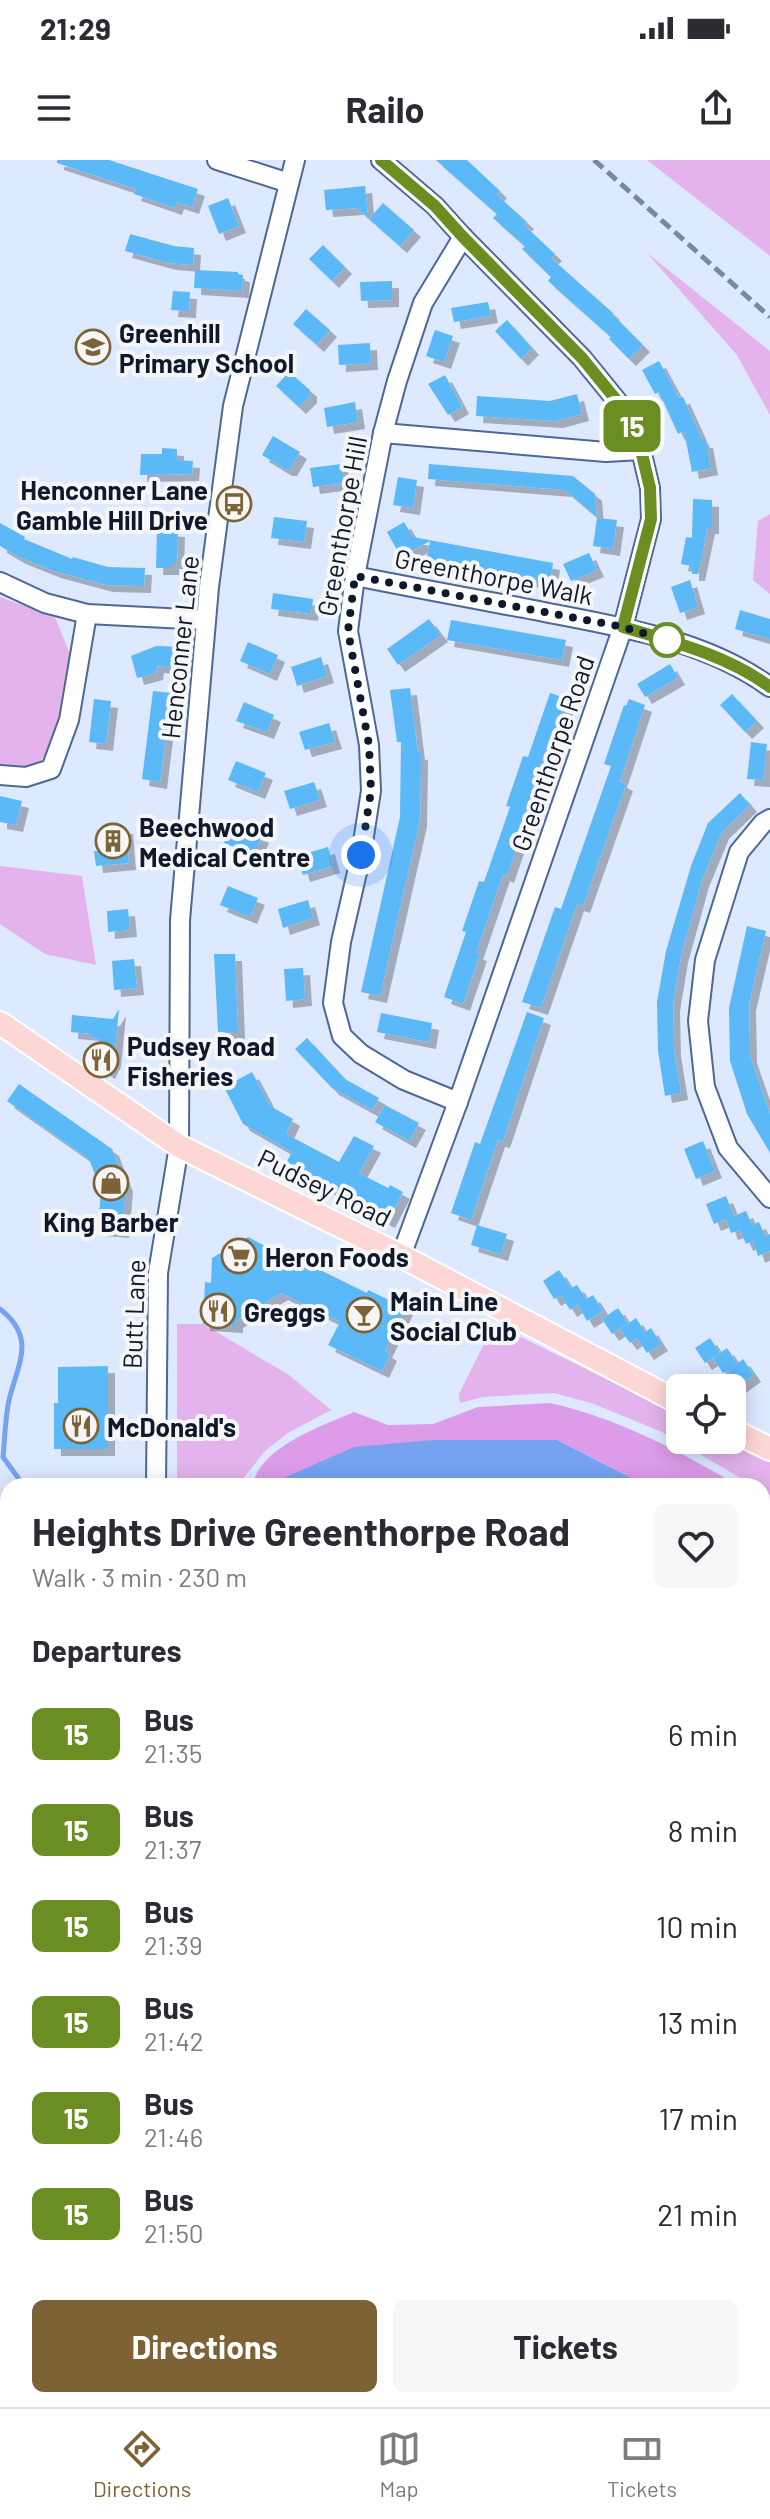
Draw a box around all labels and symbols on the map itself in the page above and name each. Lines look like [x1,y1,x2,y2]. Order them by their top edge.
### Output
place label: Greenhill Primary School [119,317,294,378]
school or university icon: Greenhill Primary School [74,328,112,366]
line badge: 15 [596,400,668,452]
street label: Greenthorpe Hill [310,433,372,619]
place label: Henconner Lane Gamble Hill Drive [16,474,208,535]
bus stop icon: Henconner Lane Gamble Hill Drive [215,485,253,523]
street label: Greenthorpe Walk [392,542,596,610]
street label: Henconner Lane [154,554,204,740]
unlabelled marker [650,623,684,657]
street label: Greenthorpe Road [504,651,600,855]
place label: Beechwood Medical Centre [139,811,310,872]
building icon: Beechwood Medical Centre [94,822,132,860]
your location [341,835,381,875]
place label: Pudsey Road Fisheries [127,1030,275,1091]
restaurant icon: Pudsey Road Fisheries [82,1041,120,1079]
street label: Pudsey Road [253,1141,397,1233]
shop icon: King Barber [92,1164,130,1202]
place label: King Barber [43,1206,179,1237]
supermarket icon: Heron Foods [220,1237,258,1275]
place label: Heron Foods [265,1241,409,1272]
street label: Butt Lane [116,1259,150,1369]
place label: Main Line Social Club [390,1285,517,1346]
restaurant icon: Greggs [199,1292,237,1330]
place label: Greggs [244,1296,326,1327]
bar icon: Main Line Social Club [345,1296,383,1334]
restaurant icon: McDonald's [62,1407,100,1445]
place label: McDonald's [107,1411,236,1442]

